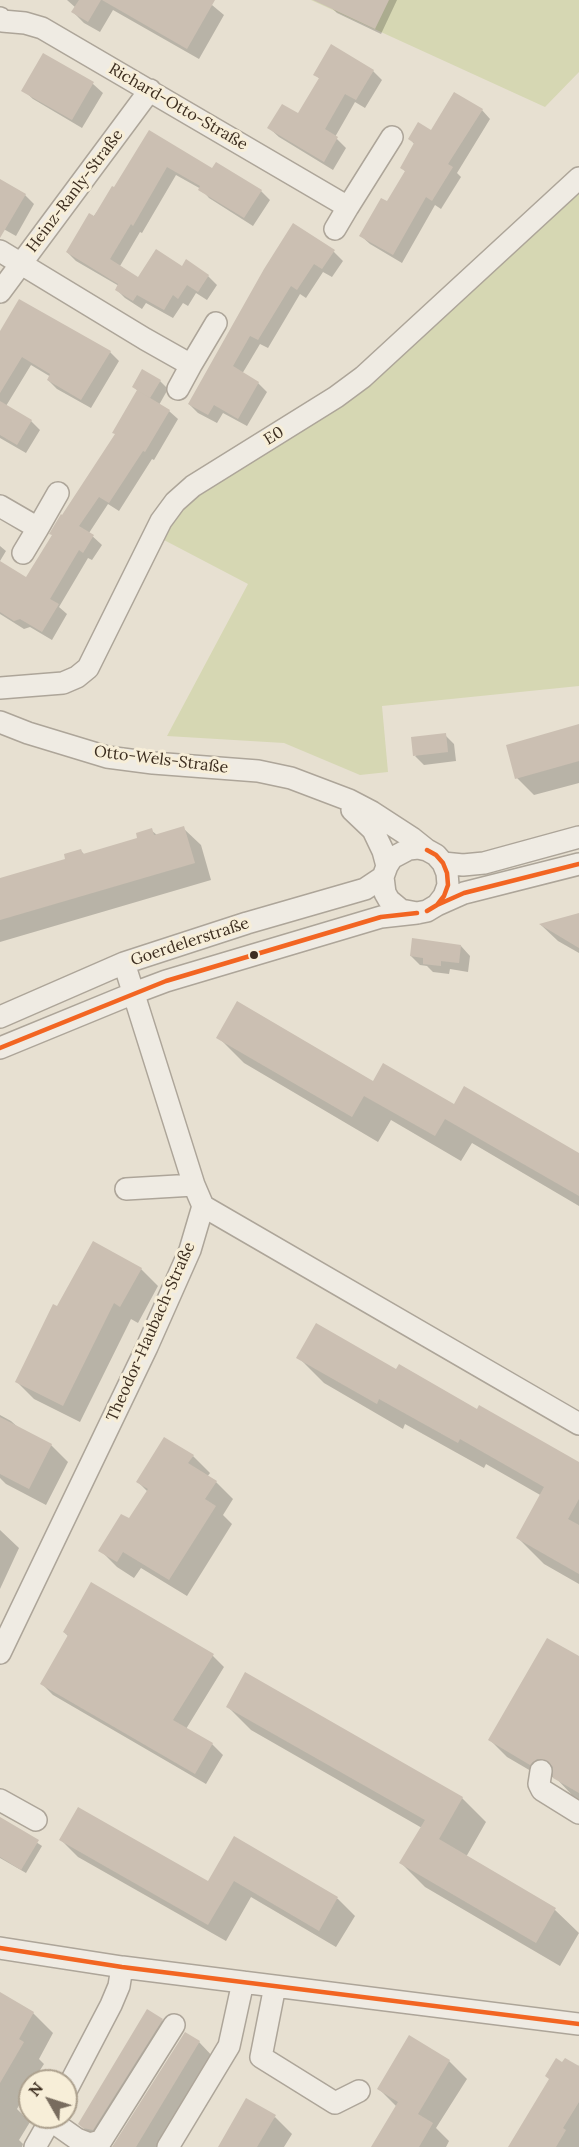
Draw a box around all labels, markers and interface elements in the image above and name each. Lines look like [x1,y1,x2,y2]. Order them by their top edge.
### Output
street label: Richard-Otto-Straße [105,59,251,155]
street label: Heinz-Ranly-Straße [23,126,127,256]
street label: E0 [260,423,288,449]
street label: Otto-Wels-Straße [93,742,229,778]
street label: Goerdelerstraße [128,914,252,970]
unlabelled marker [248,949,260,961]
street label: Theodor-Haubach-Straße [103,1239,199,1425]
north arrow [18,2069,78,2129]
text: N [24,2078,47,2100]

